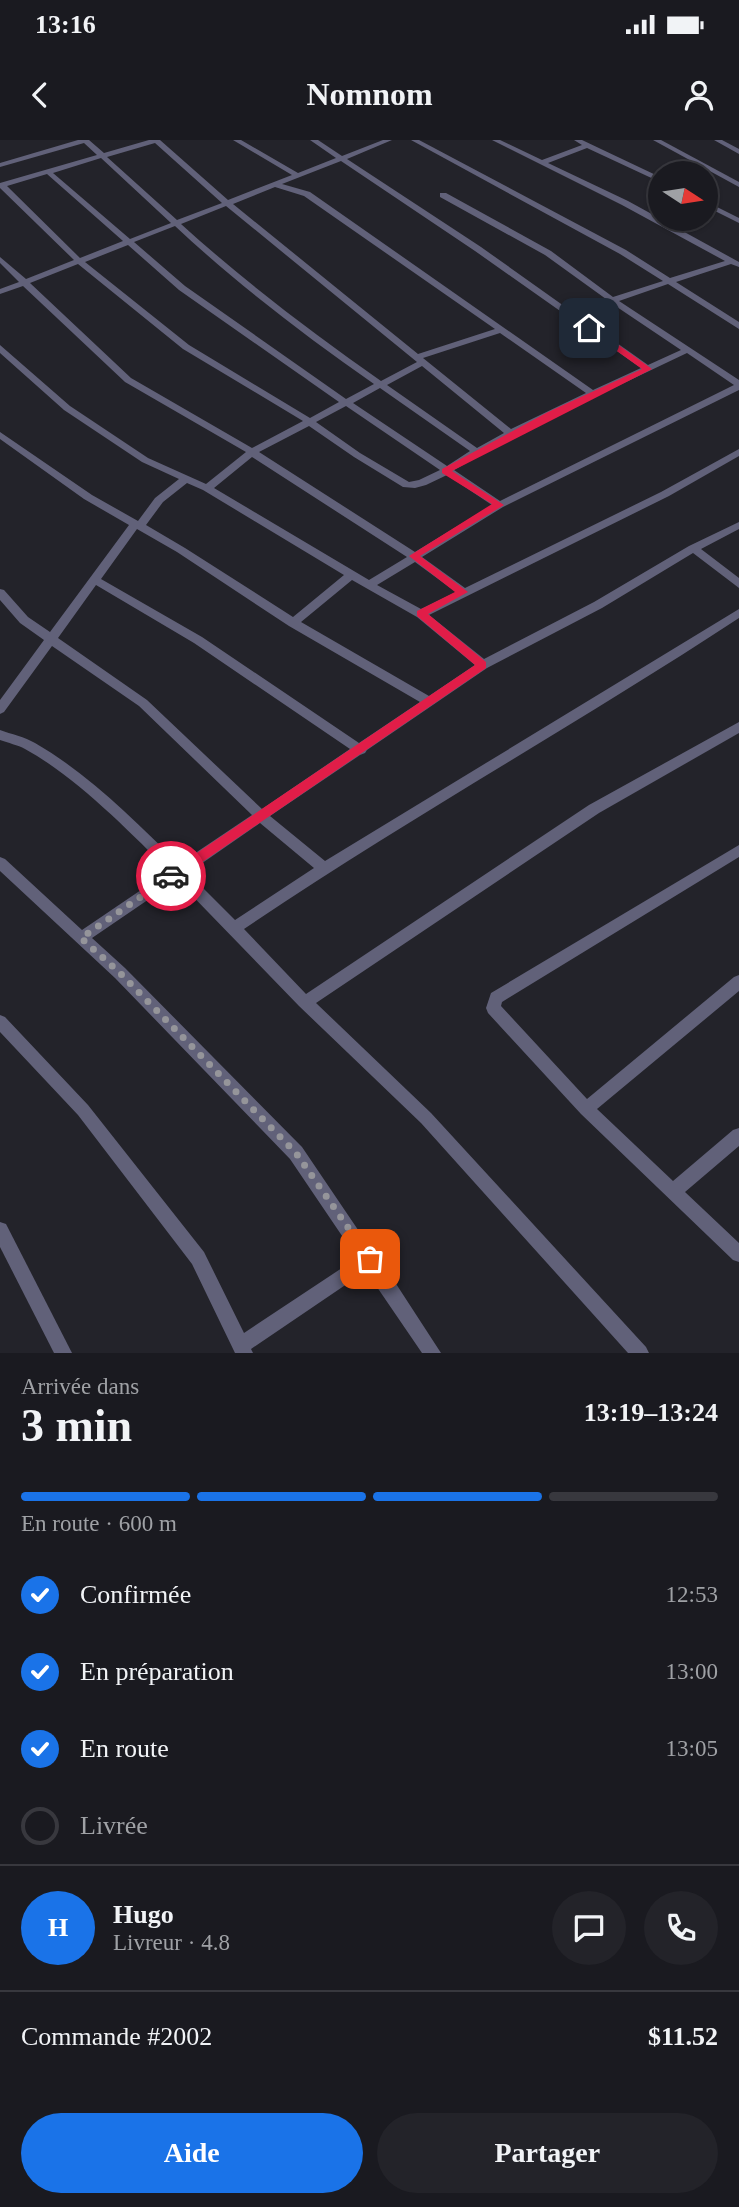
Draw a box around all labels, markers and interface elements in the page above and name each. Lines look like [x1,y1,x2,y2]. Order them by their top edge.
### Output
text: 13:16 [35,10,96,39]
icon: back [21,76,59,114]
text: Nomnom [306,76,433,112]
icon: person [680,76,718,114]
north arrow [648,161,718,231]
map controls [648,161,718,231]
pin [559,298,619,358]
icon: home [570,309,608,347]
courier [136,841,206,911]
icon: car [152,857,190,895]
pin [340,1229,400,1289]
icon: bag [351,1240,389,1278]
text: Arrivée dans [21,1374,139,1399]
text: 13:19–13:24 [584,1398,718,1427]
text: 3 min [21,1400,132,1451]
text: En route · 600 m [21,1511,177,1536]
icon: check [21,1576,59,1614]
text: Confirmée [80,1580,191,1609]
text: 12:53 [666,1582,718,1607]
icon: check [21,1653,59,1691]
text: En préparation [80,1657,234,1686]
text: 13:00 [666,1659,718,1684]
icon: check [21,1730,59,1768]
text: En route [80,1734,169,1763]
text: 13:05 [666,1736,718,1761]
text: Livrée [80,1811,148,1840]
button: chat [552,1891,626,1965]
button: phone [644,1891,718,1965]
text: Hugo [113,1900,174,1929]
text: H [48,1913,68,1942]
text: Livreur · 4.8 [113,1930,230,1955]
text: Commande #2002 [21,2022,212,2051]
text: $11.52 [648,2022,718,2051]
button: Aide [21,2113,363,2193]
button: Partager [377,2113,718,2193]

